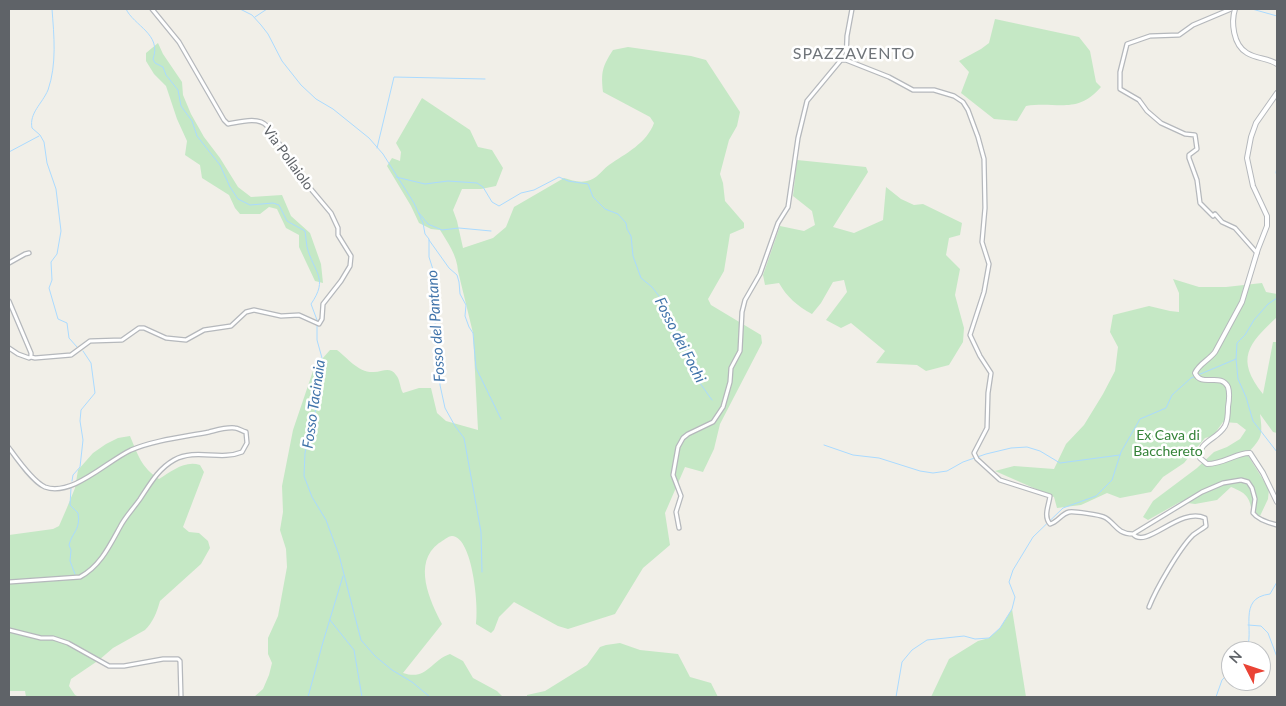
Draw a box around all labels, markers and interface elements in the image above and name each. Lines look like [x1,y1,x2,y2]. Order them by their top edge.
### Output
district label: SPAZZAVENTO [791,44,917,64]
street label: Via Pollaiolo [259,123,317,193]
water label: Fosso del Pantano [423,269,449,383]
water label: Fosso dei Fochi [651,294,709,386]
water label: Fosso Tacinaia [299,358,329,450]
park label: Ex Cava di Bacchereto [1133,427,1203,460]
north arrow [1221,641,1271,691]
text: N [1225,647,1245,666]

